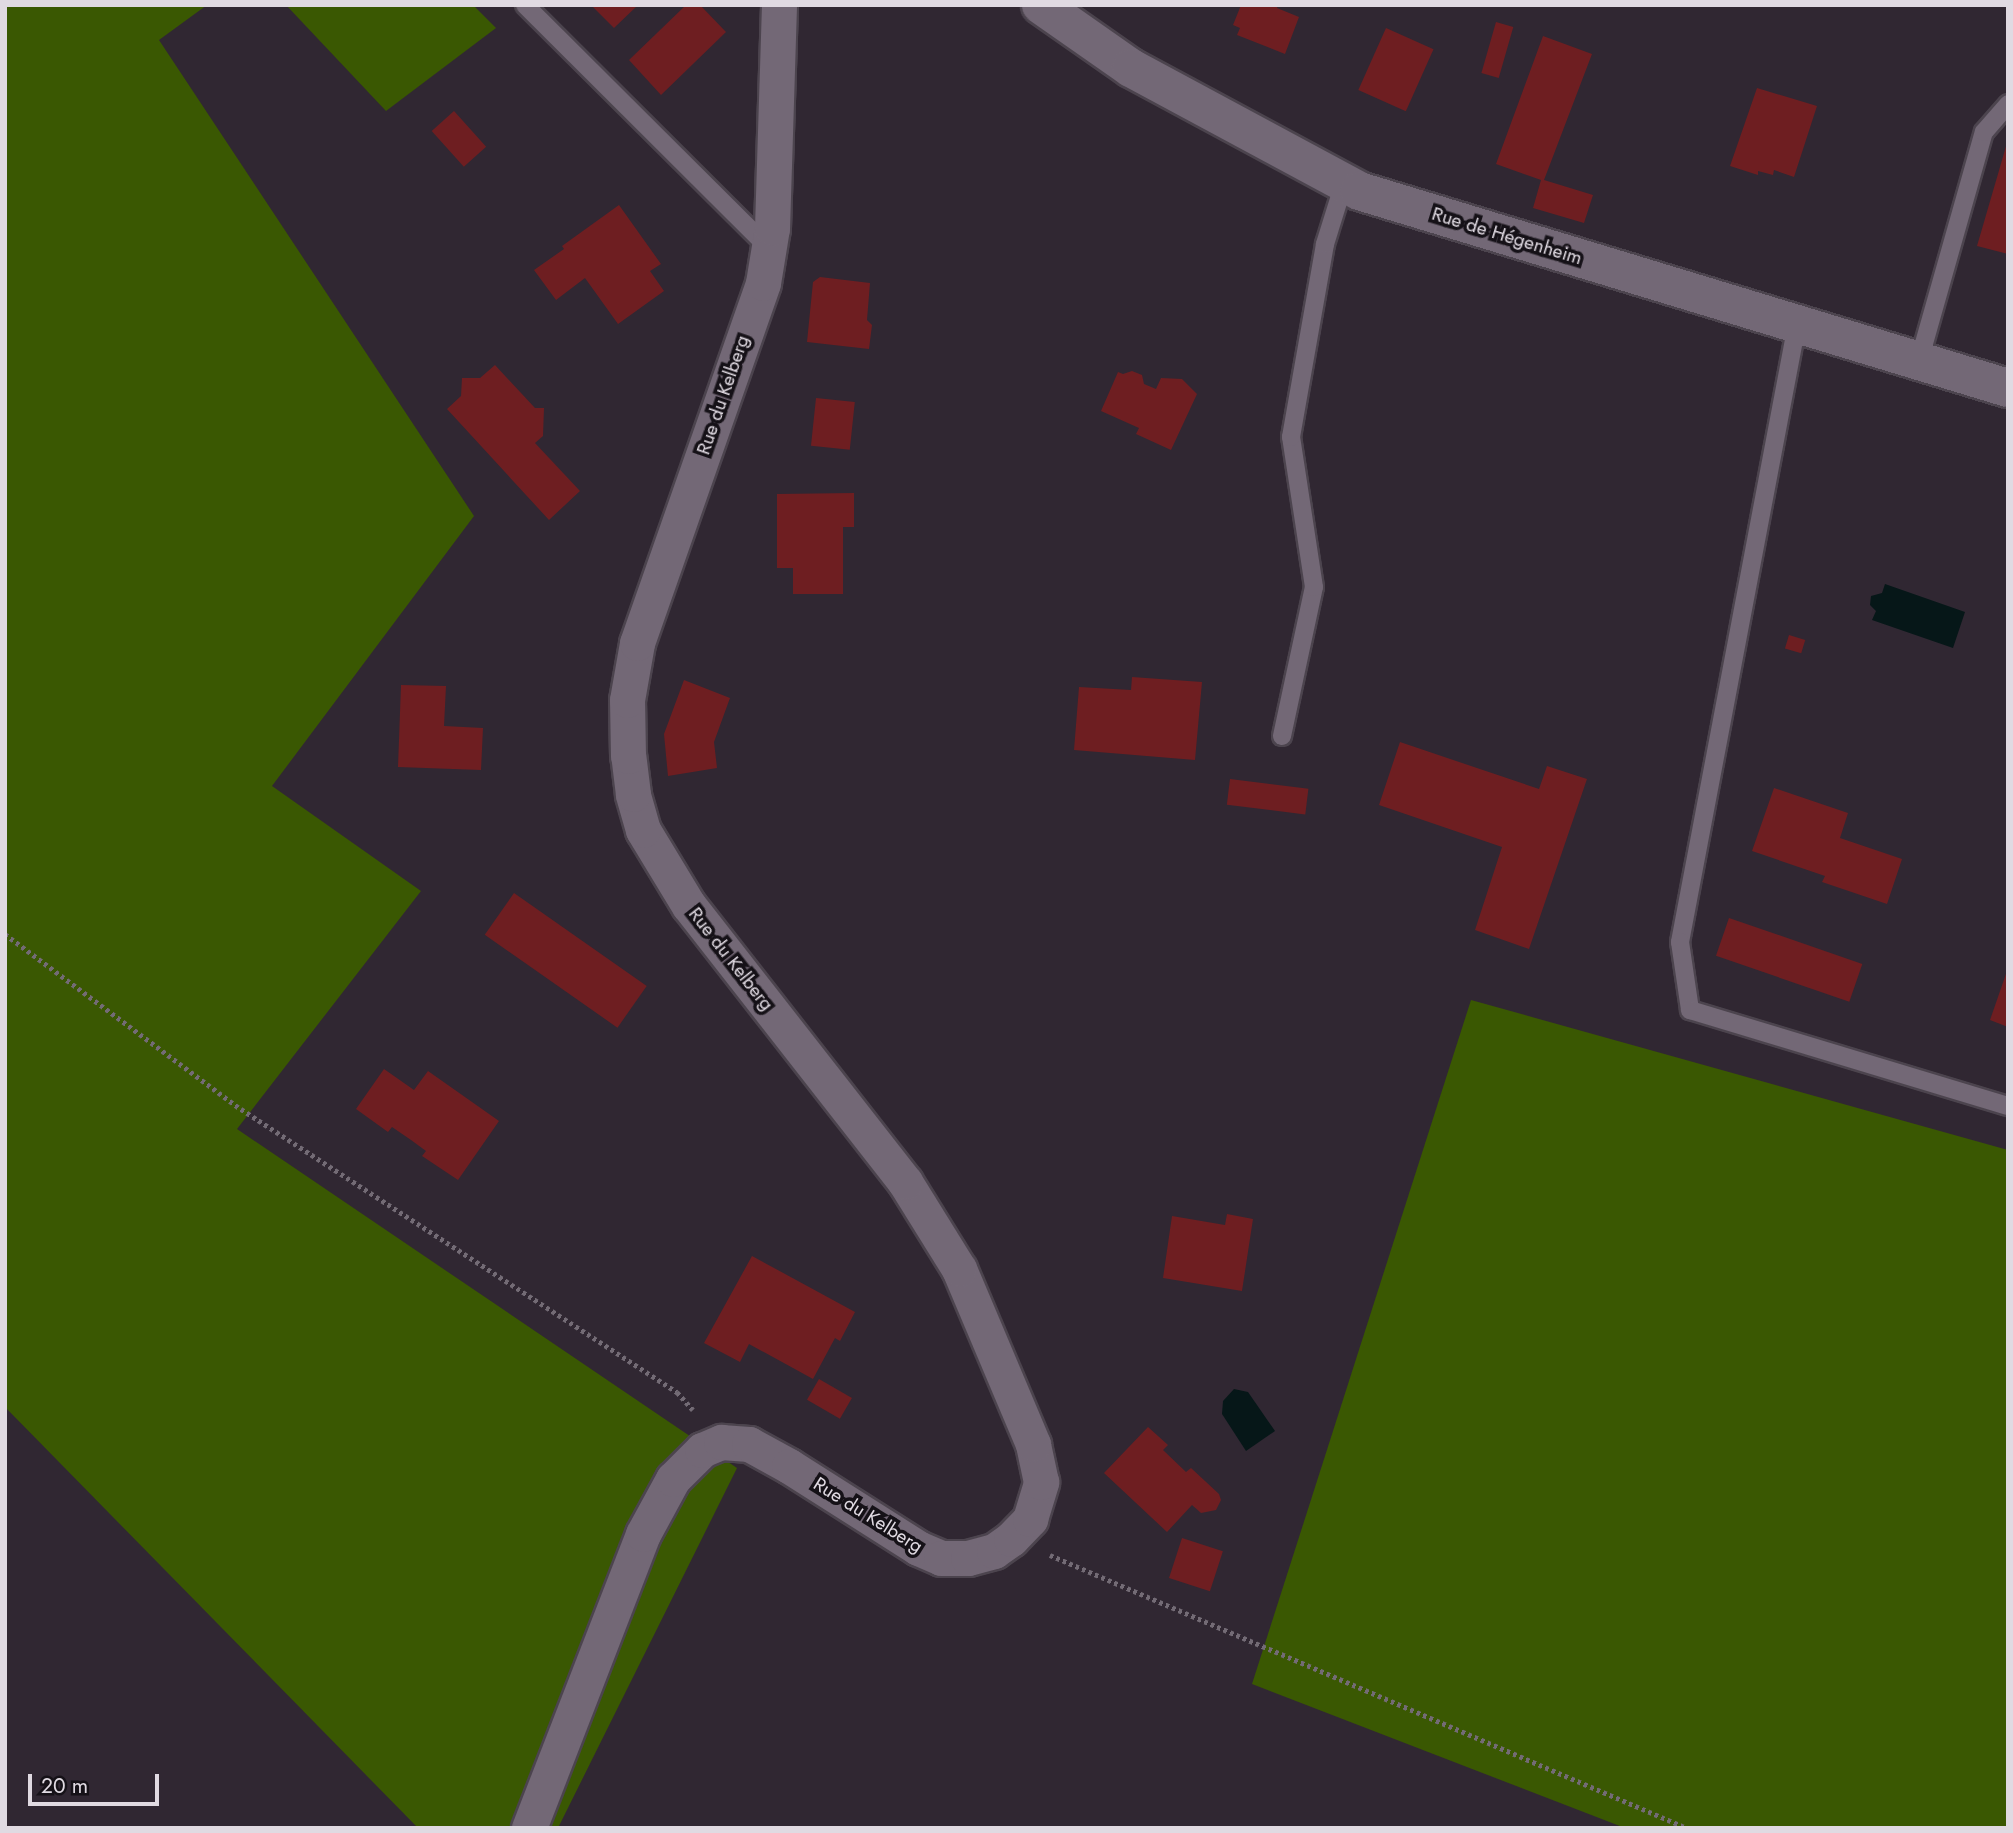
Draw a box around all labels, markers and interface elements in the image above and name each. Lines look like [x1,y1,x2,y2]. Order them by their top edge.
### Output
street label: Rue de Hégenheim [1429,202,1585,270]
street label: Rue du Kelberg [692,332,754,458]
street label: Rue du Kelberg [684,903,778,1015]
street label: Rue du Kelberg [809,1472,927,1558]
scale bar [32,1759,163,1803]
text: 20 m [41,1771,88,1801]

